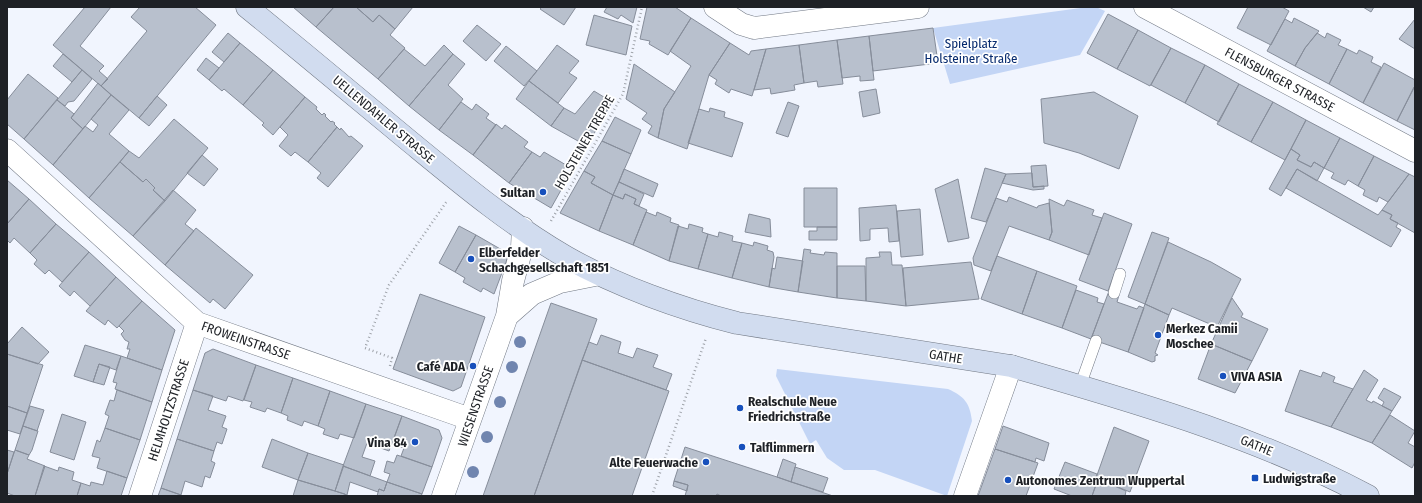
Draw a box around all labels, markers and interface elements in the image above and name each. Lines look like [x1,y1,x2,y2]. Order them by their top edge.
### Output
park label: Spielplatz Holsteiner Straße [925,36,1017,66]
street label: FLENSBURGER STRASSE [1222,44,1337,115]
street label: UELLENDAHLER STRASSE [330,72,438,166]
street label: HOLSTEINER TREPPE [551,92,618,192]
place label: Sultan [500,185,535,200]
marker: Sultan [538,187,548,197]
place label: Elberfelder Schachgesellschaft 1851 [479,245,609,275]
marker: Elberfelder Schachgesellschaft 1851 [466,254,476,264]
street label: FROWEINSTRASSE [199,318,292,363]
place label: Merkez Camii Moschee [1166,321,1238,351]
marker: Merkez Camii Moschee [1153,330,1163,340]
street label: GATHE [928,346,964,367]
street label: HELMHOLTZSTRASSE [145,357,192,463]
place label: Café ADA [417,359,466,374]
marker: Café ADA [468,361,478,371]
street label: WIESENSTRASSE [455,364,496,449]
place label: VIVA ASIA [1230,369,1283,384]
marker: VIVA ASIA [1218,371,1228,381]
place label: Realschule Neue Friedrichstraße [748,394,837,424]
marker: Realschule Neue Friedrichstraße [735,403,745,413]
street label: GATHE [1238,432,1275,459]
place label: Vina 84 [366,435,407,450]
marker: Vina 84 [410,437,420,447]
place label: Talflimmern [750,440,815,455]
marker: Talflimmern [737,442,747,452]
place label: Alte Feuerwache [609,455,698,470]
marker: Alte Feuerwache [701,457,711,467]
place label: Ludwigstraße [1263,471,1337,486]
place label: Autonomes Zentrum Wuppertal [1015,473,1185,488]
marker: Ludwigstraße [1250,473,1260,483]
marker: Autonomes Zentrum Wuppertal [1003,475,1013,485]

